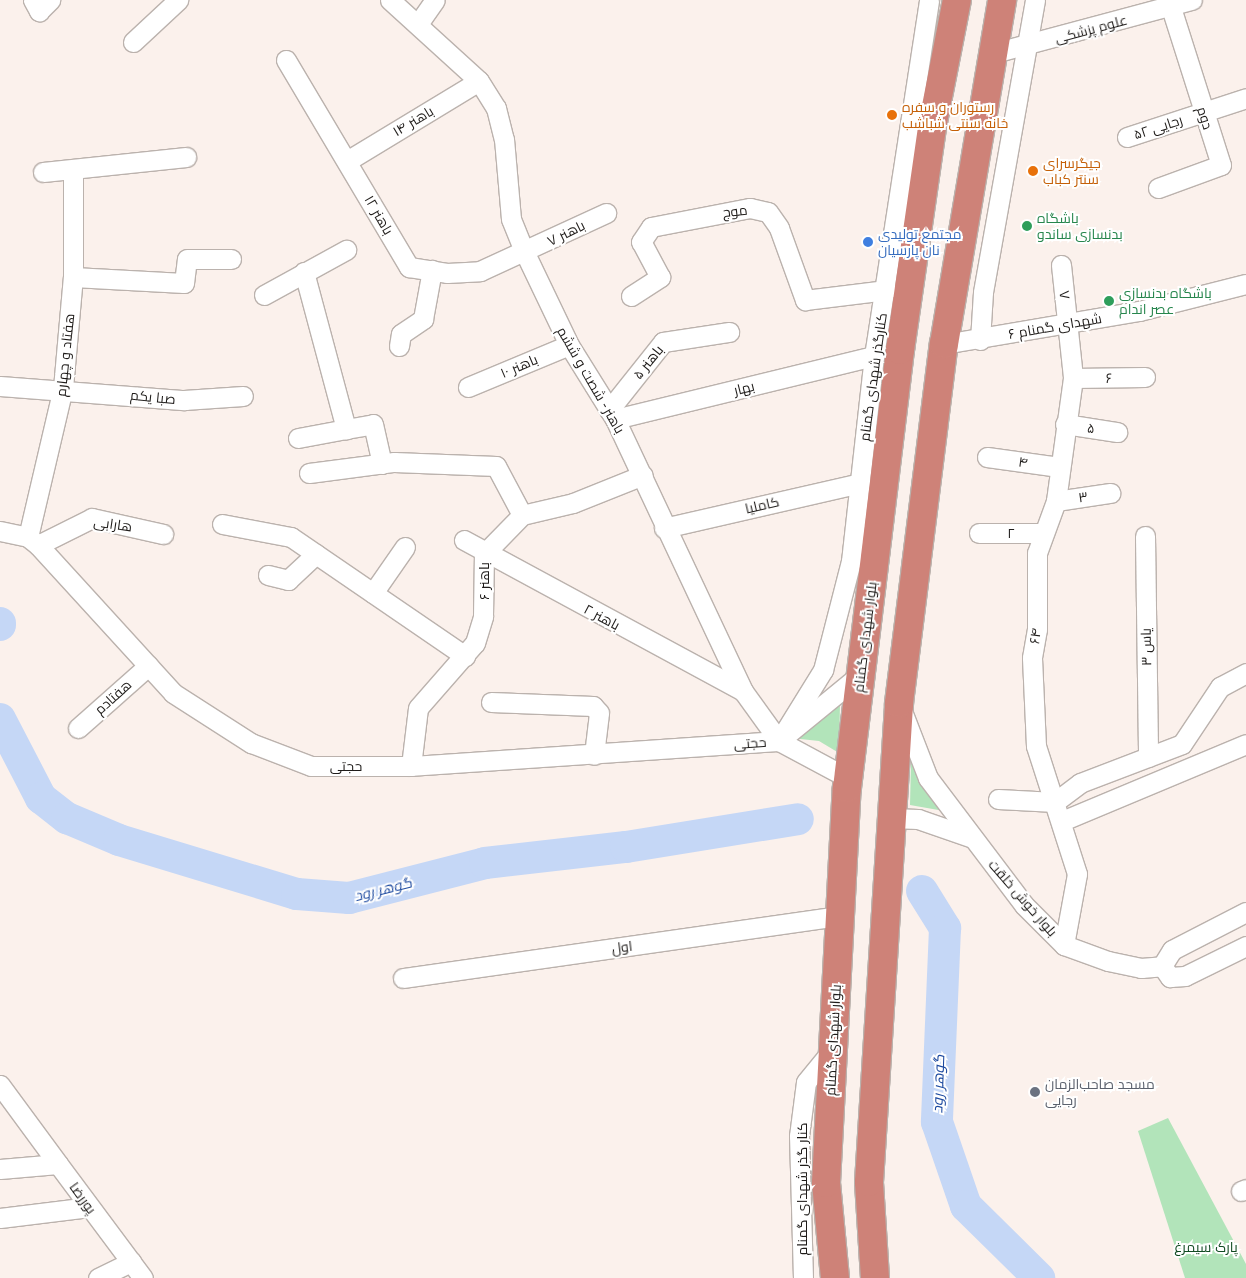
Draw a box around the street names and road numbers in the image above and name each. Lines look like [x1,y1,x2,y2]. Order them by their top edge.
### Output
street label: علوم پزشکی [1053,11,1129,47]
street label: باهنر ۱۴ [390,102,436,140]
street label: دوم [1193,104,1217,132]
street label: رجایی ۵۲ [1131,111,1185,143]
street label: باهنر ۱۲ [361,192,397,238]
street label: موج [722,201,748,221]
street label: باهنر ۷ [544,217,588,249]
street label: ۸ [1055,290,1073,300]
street label: شهدای گمنام ۶ [1007,310,1103,342]
street label: هفتاد و چهارم [52,312,78,398]
street label: کنارگذر شهدای گمنام [856,312,890,442]
street label: باهنر - شصت و ششم [553,323,629,437]
street label: باهنر ۵ [629,342,667,382]
street label: باهنر ۱۰ [498,351,540,381]
street label: ۶ [1106,370,1112,386]
street label: بهار [732,377,756,399]
street label: صبا یکم [129,386,177,408]
street label: ۵ [1086,419,1096,437]
street label: ۴ [1017,453,1029,471]
street label: ۳ [1077,488,1089,506]
street label: کاملیا [743,493,781,517]
street label: هارابی [93,513,133,535]
street label: ۲ [1007,525,1015,541]
street label: باهنر ۶ [476,562,492,600]
street label: بلوار شهدای گمنام [850,581,880,693]
street label: باهنر ۲ [581,601,623,633]
street label: ۶۴ [1026,627,1044,645]
street label: یاس ۳ [1137,628,1155,666]
street label: هفتادم [91,676,135,718]
street label: حجتی [733,733,767,753]
street label: حجتی [330,758,362,774]
street label: بلوار خوش خلقت [985,856,1061,940]
street label: اول [611,937,633,957]
street label: بلوار شهدای گمنام [822,984,844,1096]
street label: کنار گذر شهدای گمنام [794,1122,810,1256]
street label: پوررضا [66,1179,100,1217]

